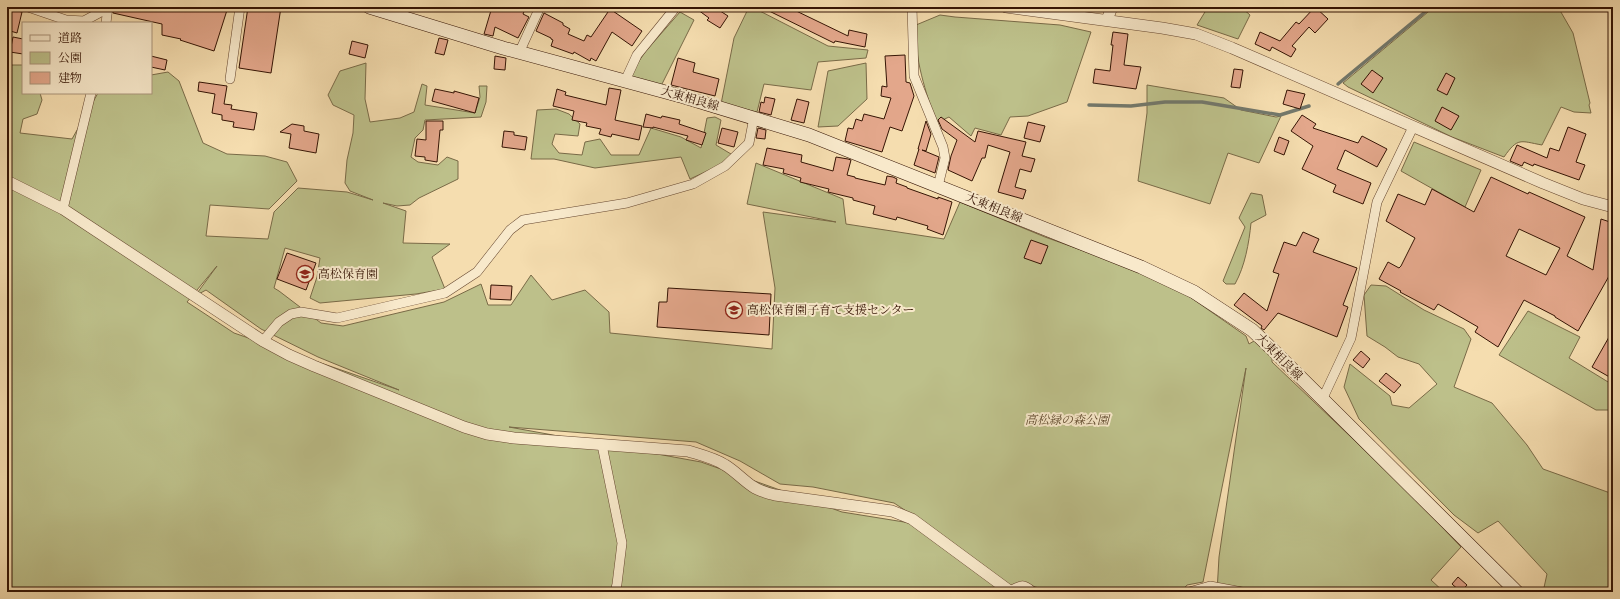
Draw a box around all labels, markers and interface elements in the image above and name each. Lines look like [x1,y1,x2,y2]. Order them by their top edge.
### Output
legend [22,22,152,94]
text: 道路 [58,31,82,46]
text: 公園 [58,51,82,66]
text: 建物 [58,71,82,86]
street label: 大東相良線 [659,84,721,114]
street label: 大東相良線 [963,190,1025,226]
school or university icon: 高松保育園 [295,264,315,284]
place label: 高松保育園 [318,267,378,282]
school or university icon: 高松保育園子育て支援センター [724,300,744,320]
place label: 高松保育園子育て支援センター [747,303,915,318]
street label: 大東相良線 [1252,330,1306,384]
park label: 高松緑の森公園 [1025,413,1111,428]

